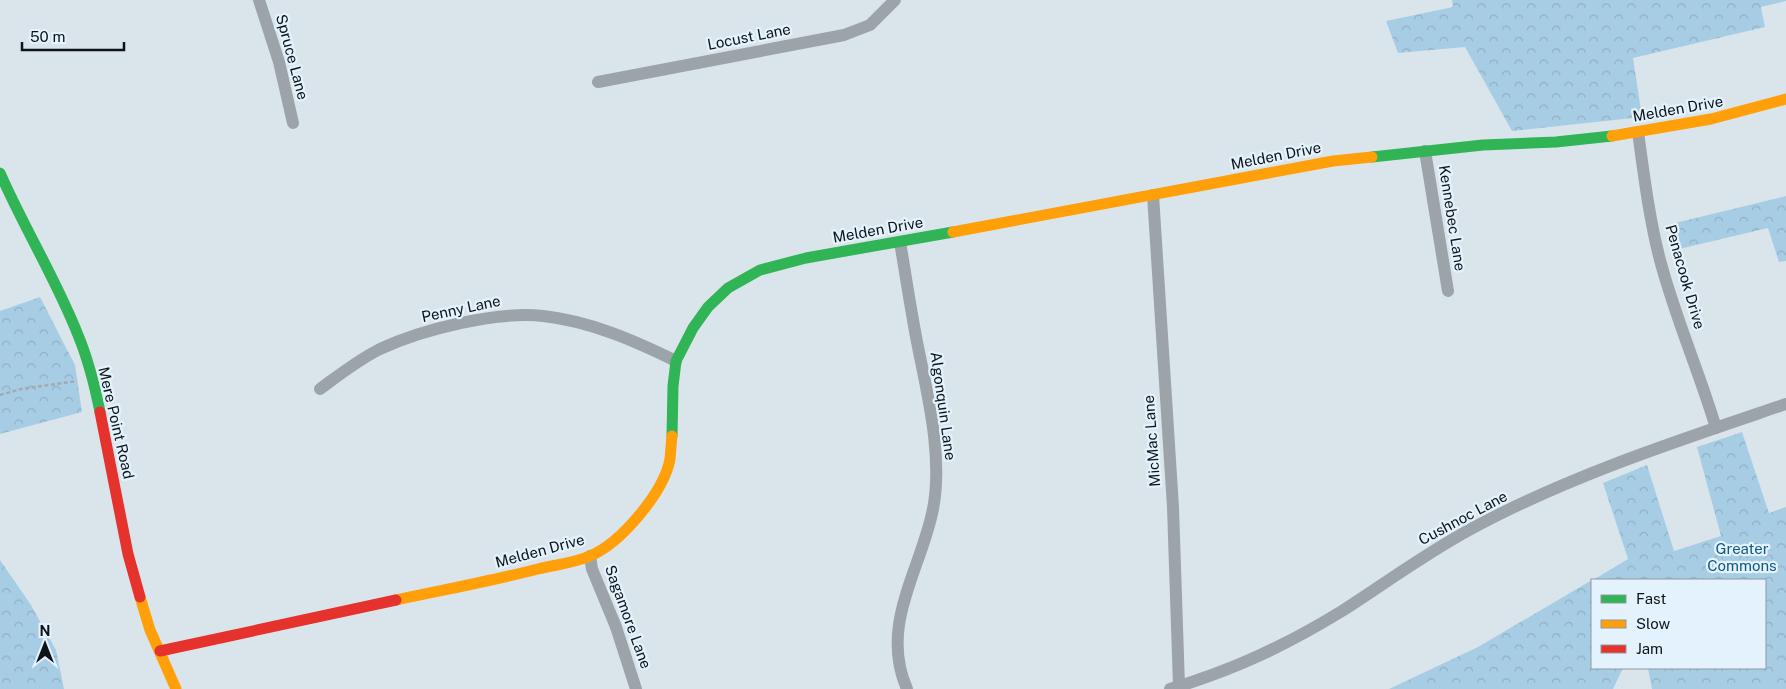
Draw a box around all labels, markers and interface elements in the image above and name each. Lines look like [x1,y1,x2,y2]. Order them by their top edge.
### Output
street label: Spruce Lane [273,12,312,101]
scale bar [22,20,125,52]
street label: Locust Lane [706,20,792,53]
text: 50 m [30,28,65,45]
street label: Melden Drive [1631,92,1724,125]
street label: Melden Drive [1229,138,1322,173]
street label: Kennebec Lane [1436,164,1469,272]
street label: Melden Drive [831,213,924,246]
street label: Penacook Drive [1662,223,1709,331]
street label: Penny Lane [420,292,502,325]
street label: Algonquin Lane [927,351,960,461]
street label: Mere Point Road [95,365,138,481]
street label: MicMac Lane [1140,394,1163,488]
street label: Cushnoc Lane [1416,487,1510,548]
street label: Melden Drive [493,530,586,571]
park label: Greater Commons [1707,540,1777,574]
street label: Sagamore Lane [602,563,655,671]
legend [1591,579,1766,669]
text: Fast [1636,590,1666,607]
text: Slow [1636,615,1671,632]
north arrow [20,619,70,669]
text: N [40,623,50,639]
text: Jam [1636,640,1663,657]

